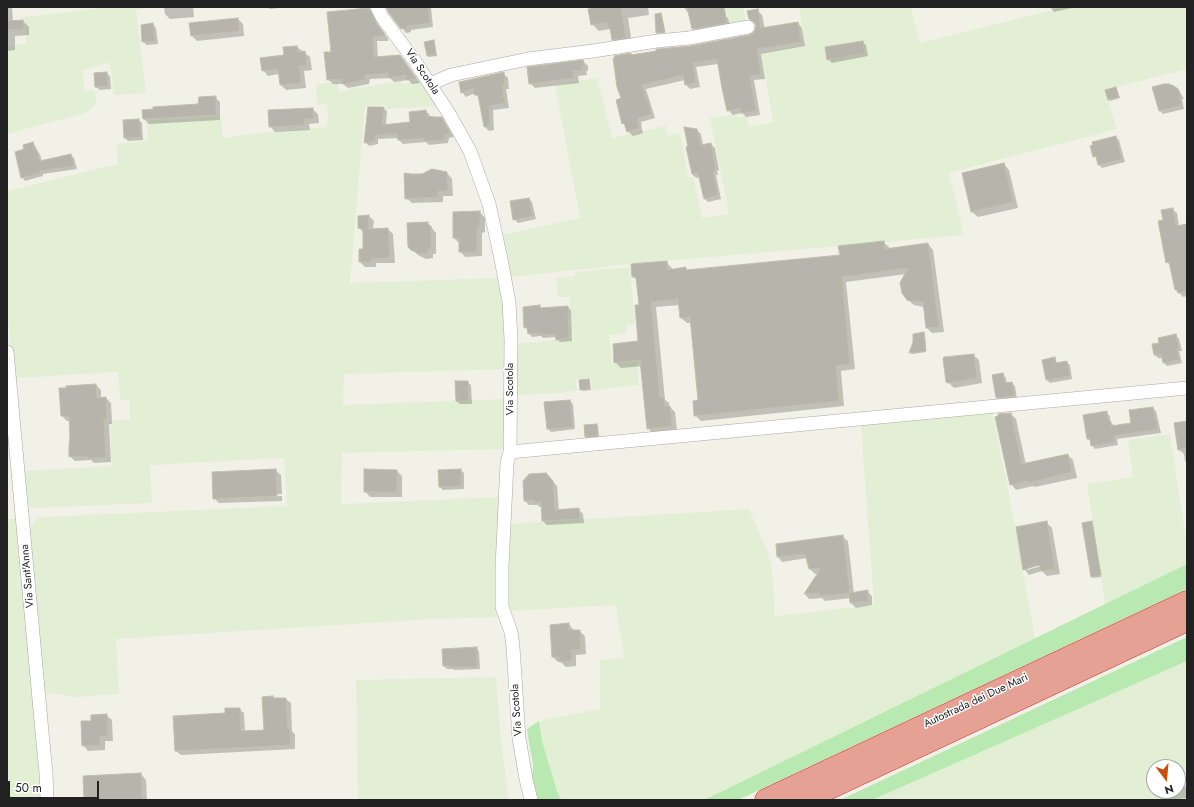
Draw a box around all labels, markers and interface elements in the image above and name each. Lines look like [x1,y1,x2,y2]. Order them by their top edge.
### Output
street label: Via Scotola [402,47,442,97]
street label: Via Scotola [503,363,517,415]
street label: Via Sant'Anna [19,544,37,608]
street label: Autostrada dei Due Mari [922,671,1030,731]
street label: Via Scotola [509,683,525,737]
north arrow [1146,759,1186,799]
scale bar [10,773,101,799]
text: 50 m [15,779,42,797]
text: N [1163,781,1175,798]

